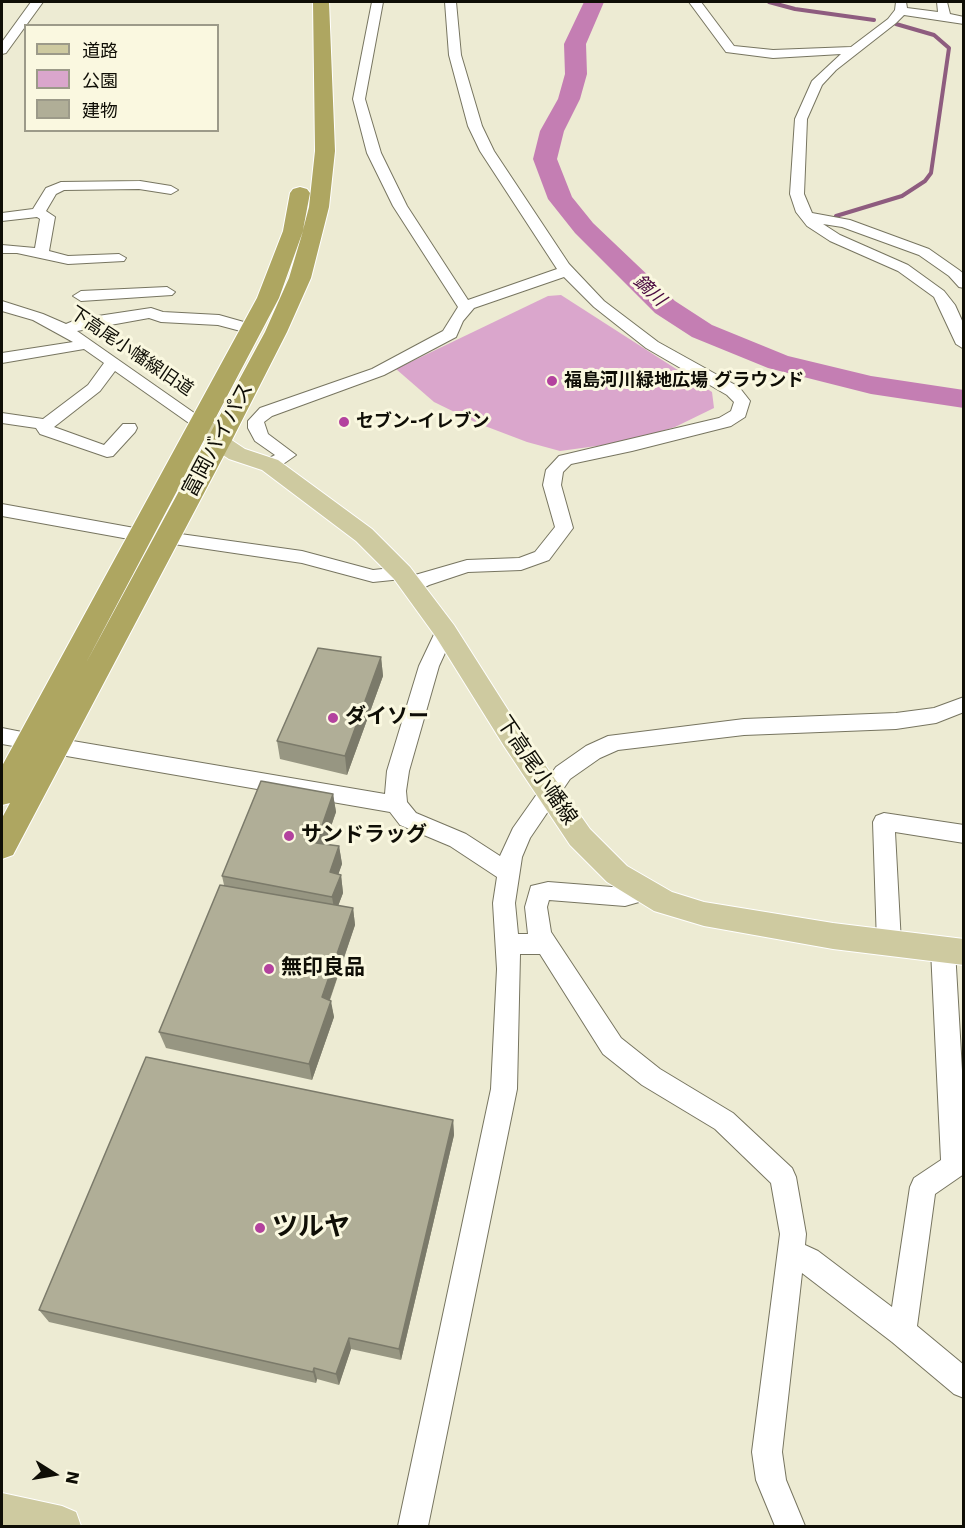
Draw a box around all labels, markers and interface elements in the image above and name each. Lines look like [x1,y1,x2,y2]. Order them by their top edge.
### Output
legend [24,24,219,132]
text: 道路 [82,40,118,61]
text: 公園 [82,70,118,91]
text: 建物 [82,100,118,121]
water label: 鏑川 [628,271,670,311]
street label: 下高尾小幡線旧道 [65,303,197,401]
place label: 福島河川緑地広場 グラウンド [564,370,804,392]
marker: 福島河川緑地広場 グラウンド [545,374,559,388]
street label: 富岡バイパス [178,378,260,502]
place label: セブン-イレブン [356,411,489,433]
marker: セブン-イレブン [337,415,351,429]
place label: ダイソー [345,705,429,731]
marker: ダイソー [326,711,340,725]
street label: 下高尾小幡線 [490,712,582,830]
place label: サンドラッグ [301,823,427,849]
marker: サンドラッグ [282,829,296,843]
place label: 無印良品 [281,956,365,982]
marker: 無印良品 [262,962,276,976]
place label: ツルヤ [272,1212,350,1244]
marker: ツルヤ [253,1221,267,1235]
north arrow [24,1444,84,1504]
text: N [62,1469,83,1486]

